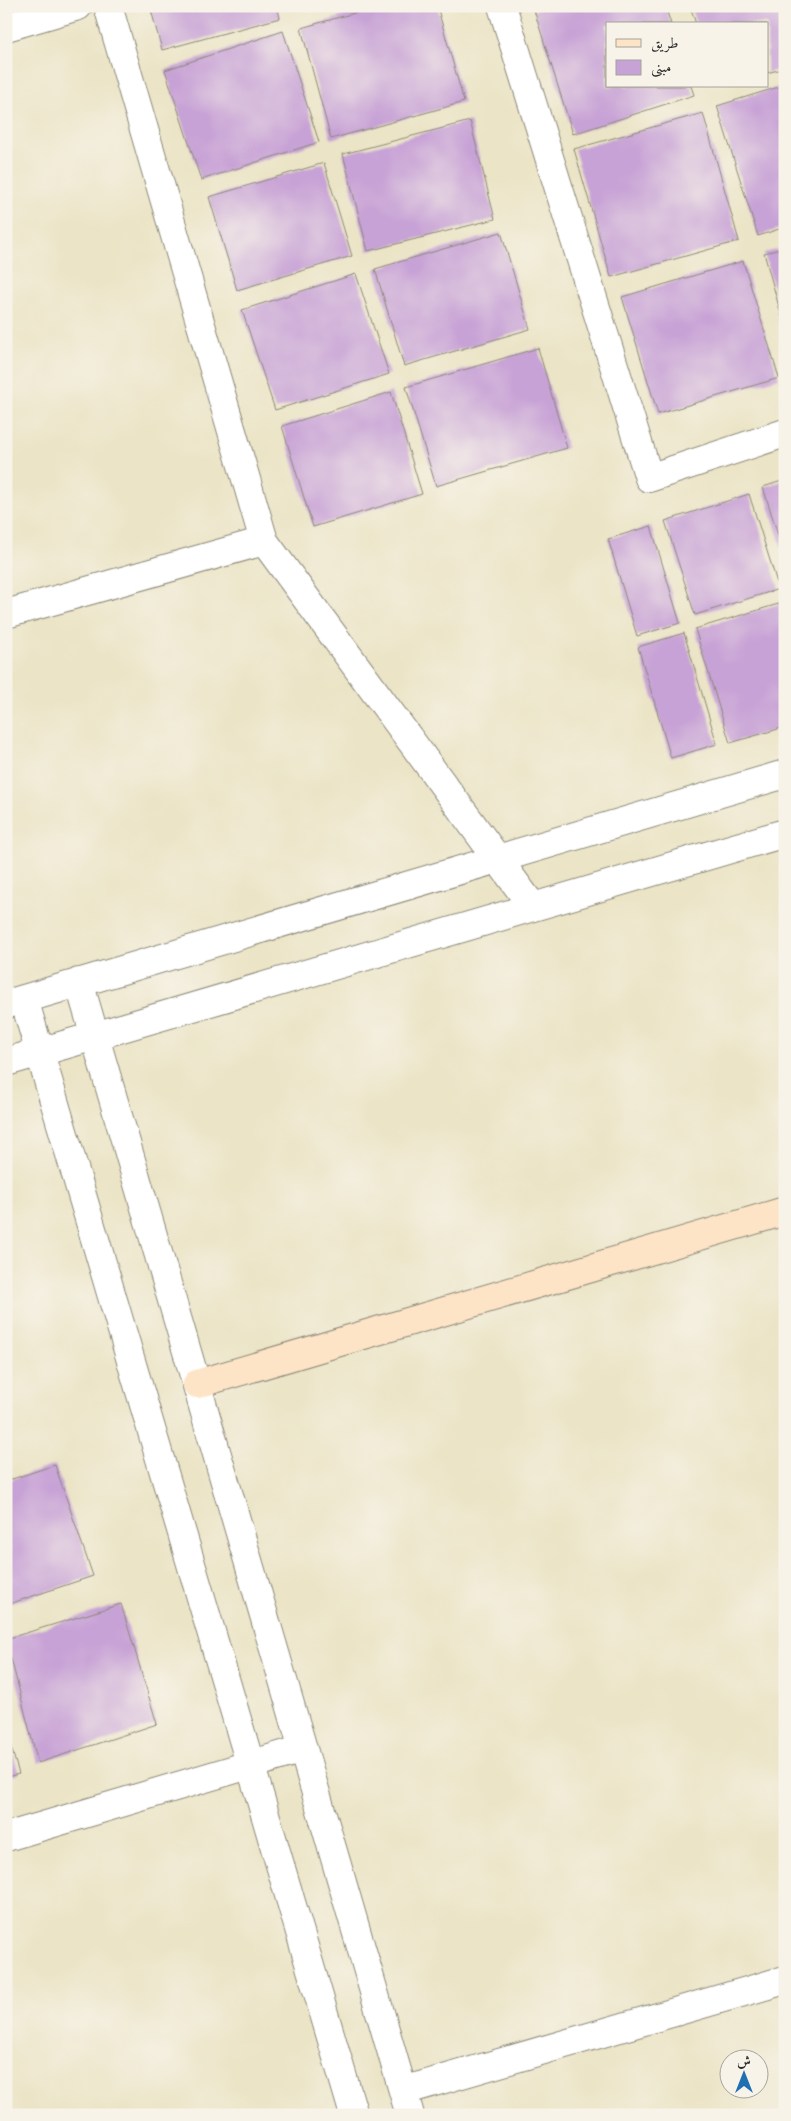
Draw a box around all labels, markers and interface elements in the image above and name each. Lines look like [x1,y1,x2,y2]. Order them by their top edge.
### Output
legend [606,22,768,88]
text: طريق [651,34,678,53]
text: مبنى [651,58,671,78]
north arrow [718,2048,768,2098]
text: ش [737,2053,751,2070]

